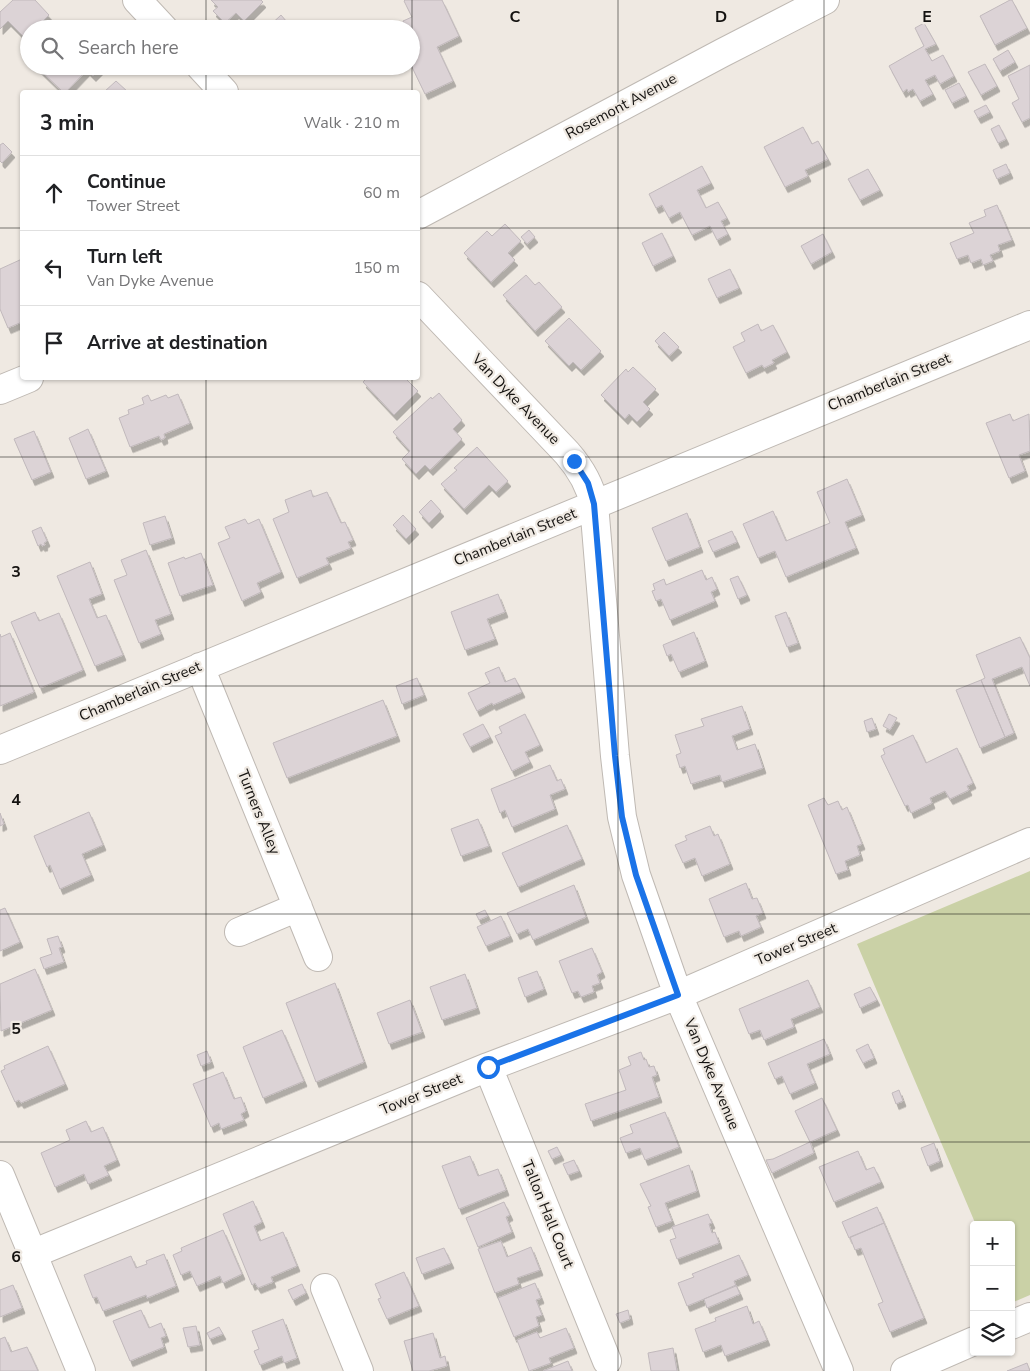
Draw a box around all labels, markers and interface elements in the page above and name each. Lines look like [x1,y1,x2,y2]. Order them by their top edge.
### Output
text: C [510,6,521,28]
text: D [715,6,727,28]
text: E [922,6,932,28]
search box [20,20,420,75]
icon: search [38,34,66,62]
text: Search here [78,35,179,61]
street label: Rosemont Avenue [562,68,680,144]
text: 3 min [40,109,94,137]
text: Walk · 210 m [304,112,400,134]
text: Continue [87,169,166,195]
icon: ahead [40,179,68,207]
text: 60 m [363,182,400,204]
text: Tower Street [87,195,180,217]
text: Turn left [87,244,162,270]
icon: left [40,254,68,282]
text: 150 m [353,257,400,279]
text: Van Dyke Avenue [87,270,214,292]
icon: arrive [40,329,68,357]
text: Arrive at destination [87,330,268,356]
street label: Chamberlain Street [825,348,954,416]
street label: Van Dyke Avenue [467,349,564,449]
route end [563,450,586,473]
street label: Chamberlain Street [451,503,580,571]
text: 3 [11,561,21,583]
street label: Chamberlain Street [76,656,205,726]
street label: Turners Alley [233,767,285,858]
text: 4 [11,789,21,811]
street label: Tower Street [752,918,841,970]
street label: Van Dyke Avenue [679,1014,744,1133]
text: 5 [11,1018,21,1040]
route start [477,1056,500,1079]
street label: Tower Street [377,1068,466,1120]
street label: Tallon Hall Court [517,1157,579,1272]
map controls [970,1221,1015,1356]
button: + [970,1221,1015,1266]
text: 6 [11,1246,21,1268]
button: − [970,1266,1015,1311]
button: layers [970,1311,1015,1356]

